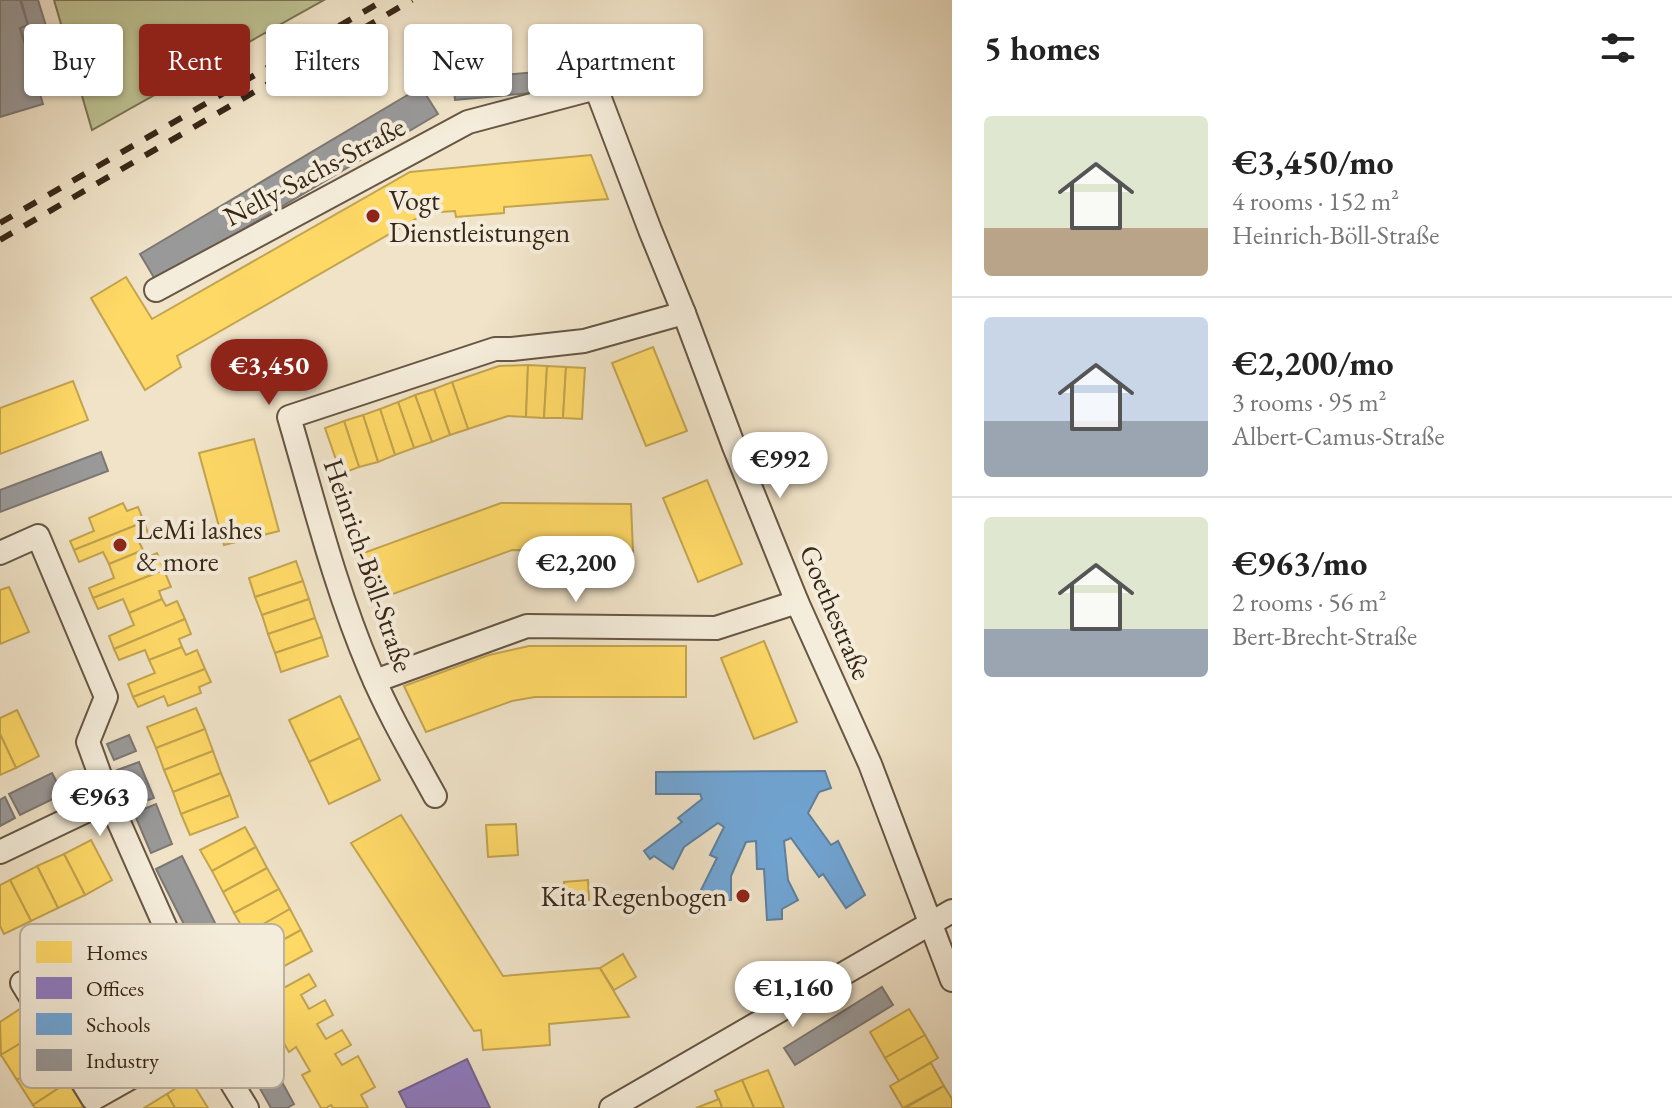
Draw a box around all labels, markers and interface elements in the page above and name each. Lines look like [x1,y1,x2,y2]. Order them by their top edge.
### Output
chip: Buy [24,24,123,96]
chip: Rent [139,24,250,96]
chip: Filters [266,24,388,96]
chip: New [404,24,512,96]
chip: Apartment [528,24,703,96]
text: 5 homes [984,26,1100,70]
icon: filters [1596,26,1640,70]
street label: Nelly-Sachs-Straße [217,108,411,234]
text: €3,450/mo [1232,140,1394,184]
icon: home [1048,148,1144,244]
place label: Vogt Dienstleistungen [389,182,570,250]
text: 4 rooms · 152 m² [1232,184,1399,218]
marker: Vogt Dienstleistungen [364,207,382,225]
text: Heinrich-Böll-Straße [1232,218,1439,252]
pin: €3,450 [204,339,334,407]
text: €2,200/mo [1232,341,1394,385]
text: €3,450 [229,348,309,382]
icon: home [1048,349,1144,445]
text: 3 rooms · 95 m² [1232,385,1387,419]
text: Albert-Camus-Straße [1232,419,1445,453]
pin: €992 [733,432,827,500]
text: €992 [750,441,810,475]
street label: Heinrich-Böll-Straße [316,454,422,676]
place label: LeMi lashes & more [136,511,262,579]
marker: LeMi lashes & more [111,536,129,554]
pin: €2,200 [511,536,641,604]
street label: Goethestraße [792,539,880,685]
text: €963/mo [1232,541,1367,585]
text: €2,200 [536,545,616,579]
icon: home [1048,549,1144,645]
text: 2 rooms · 56 m² [1232,585,1387,619]
text: Bert-Brecht-Straße [1232,619,1417,653]
pin: €963 [53,770,147,838]
text: €963 [70,779,130,813]
place label: Kita Regenbogen [541,878,727,914]
marker: Kita Regenbogen [734,887,752,905]
legend [20,924,284,1088]
text: Homes [86,938,148,967]
pin: €1,160 [728,961,858,1029]
text: €1,160 [753,970,833,1004]
text: Offices [86,974,144,1003]
text: Schools [86,1010,150,1039]
text: Industry [86,1046,159,1075]

